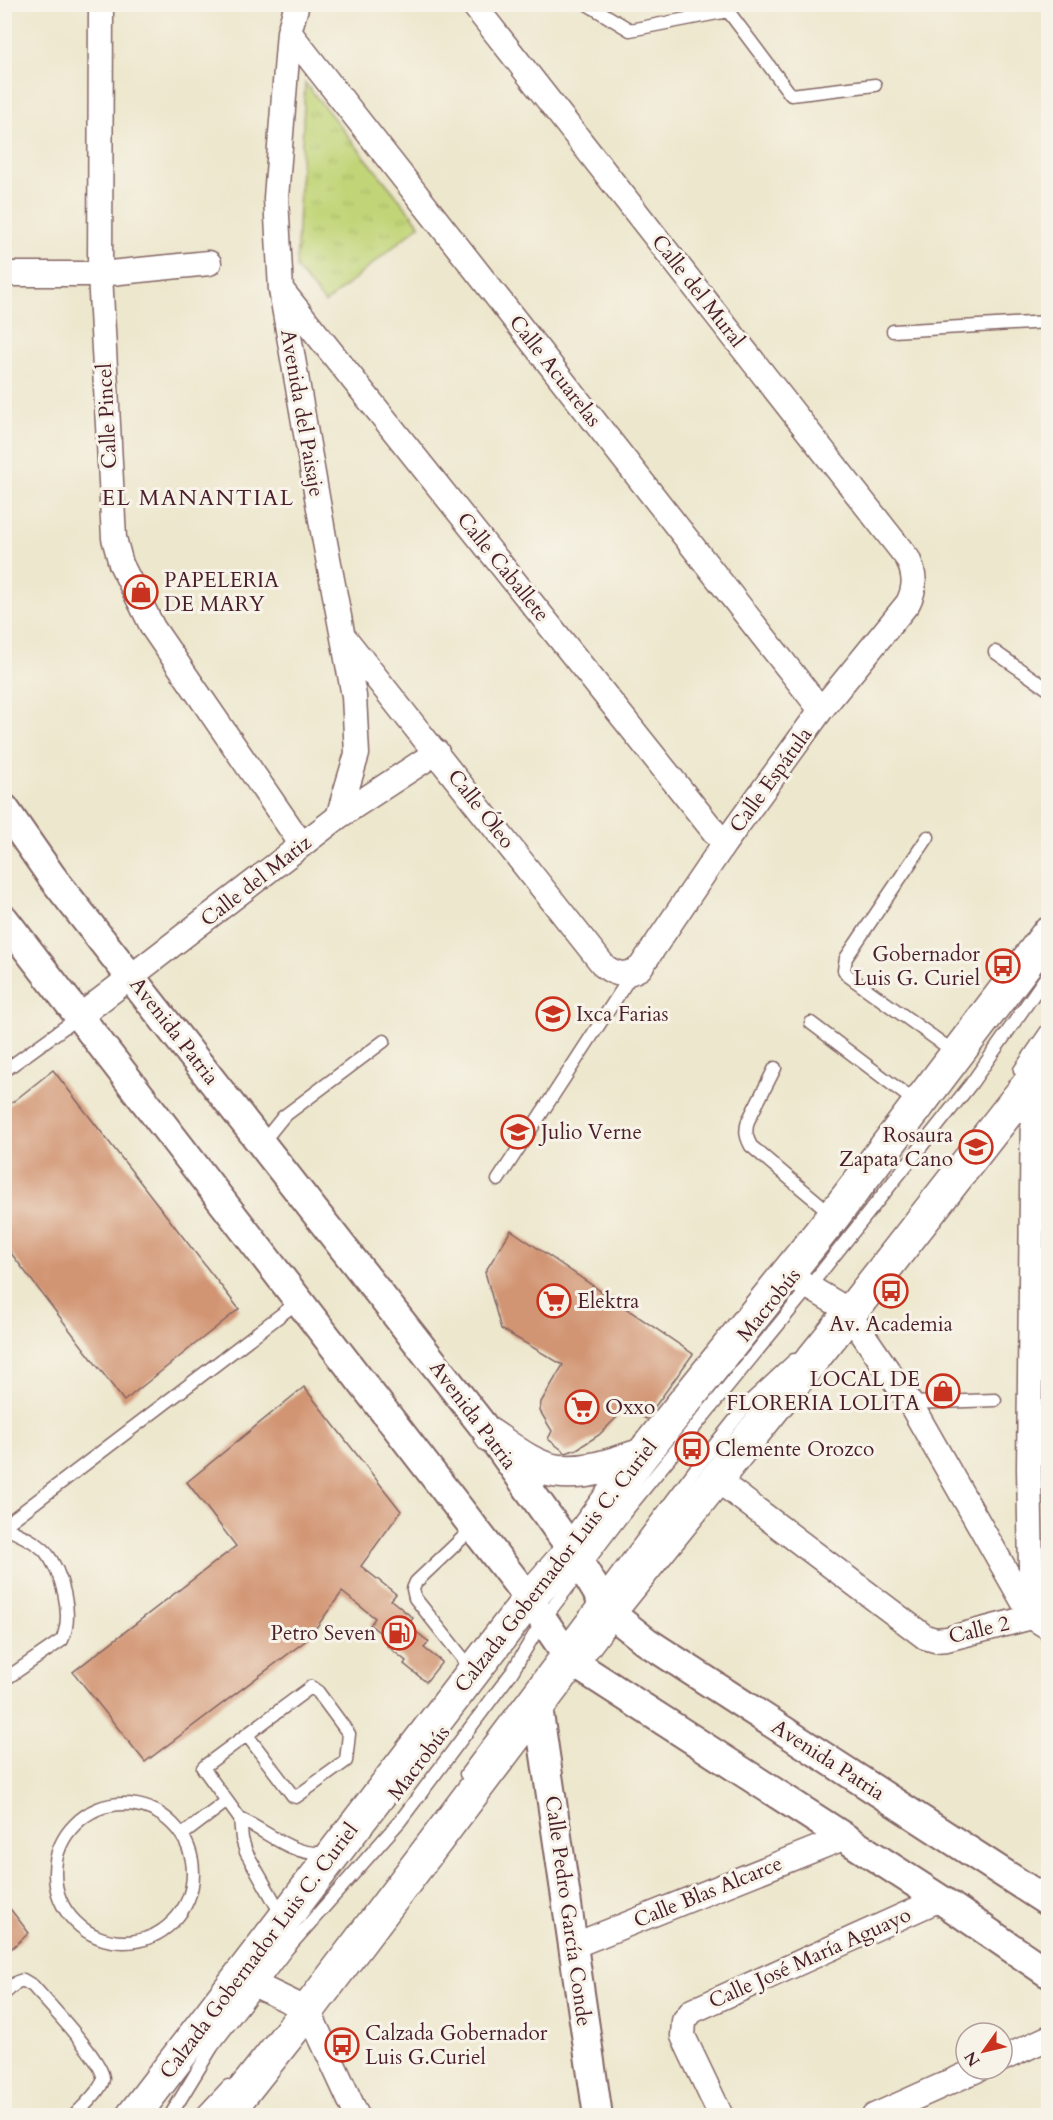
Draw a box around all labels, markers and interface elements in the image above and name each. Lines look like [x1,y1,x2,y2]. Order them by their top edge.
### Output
street label: Calle del Mural [645,228,751,354]
street label: Calle Acuarelas [502,309,608,433]
street label: Avenida del Paisaje [273,327,331,499]
street label: Calle Pincel [90,362,124,470]
district label: EL MANANTIAL [102,483,294,513]
street label: Calle Caballete [450,506,556,628]
place label: PAPELERIA DE MARY [164,566,279,619]
shop icon: PAPELERIA DE MARY [123,574,159,610]
street label: Calle Espátula [723,721,819,839]
street label: Calle Óleo [441,763,522,855]
street label: Calle del Matiz [194,828,318,934]
place label: Gobernador Luis G. Curiel [854,940,980,993]
bus stop icon: Gobernador Luis G. Curiel [985,948,1021,984]
street label: Avenida Patria [123,971,225,1091]
school or university icon: Ixca Farias [535,996,571,1032]
place label: Ixca Farias [576,1000,669,1029]
school or university icon: Julio Verne [500,1114,536,1150]
place label: Julio Verne [538,1118,642,1147]
place label: Rosaura Zapata Cano [839,1121,953,1174]
school or university icon: Rosaura Zapata Cano [958,1129,994,1165]
street label: Macrobús [730,1262,808,1348]
bus stop icon: Av. Academia [873,1273,909,1309]
supermarket icon: Elektra [536,1283,572,1319]
place label: Elektra [577,1287,639,1316]
place label: Av. Academia [829,1310,953,1339]
street label: Avenida Patria [422,1355,524,1475]
place label: LOCAL DE FLORERIA LOLITA [726,1365,920,1418]
shop icon: LOCAL DE FLORERIA LOLITA [925,1373,961,1409]
supermarket icon: Oxxo [564,1389,600,1425]
place label: Oxxo [605,1393,655,1422]
bus stop icon: Clemente Orozco [674,1431,710,1467]
street label: Calzada Gobernador Luis C. Curiel [448,1433,664,1699]
place label: Clemente Orozco [715,1435,874,1464]
street label: Calle 2 [946,1609,1013,1651]
fuel station icon: Petro Seven [381,1615,417,1651]
place label: Petro Seven [271,1619,376,1648]
street label: Avenida Patria [766,1713,890,1807]
street label: Macrobús [381,1719,457,1807]
street label: Calle Pedro García Conde [537,1794,599,2028]
street label: Calzada Gobernador Luis C. Curiel [153,1817,365,2085]
street label: Calle Blas Alcarce [629,1849,787,1935]
street label: Calle José María Aguayo [704,1900,916,2016]
place label: Calzada Gobernador Luis G.Curiel [365,2019,548,2072]
north arrow [954,2021,1014,2081]
bus stop icon: Calzada Gobernador Luis G.Curiel [324,2027,360,2063]
text: N [959,2047,985,2071]

